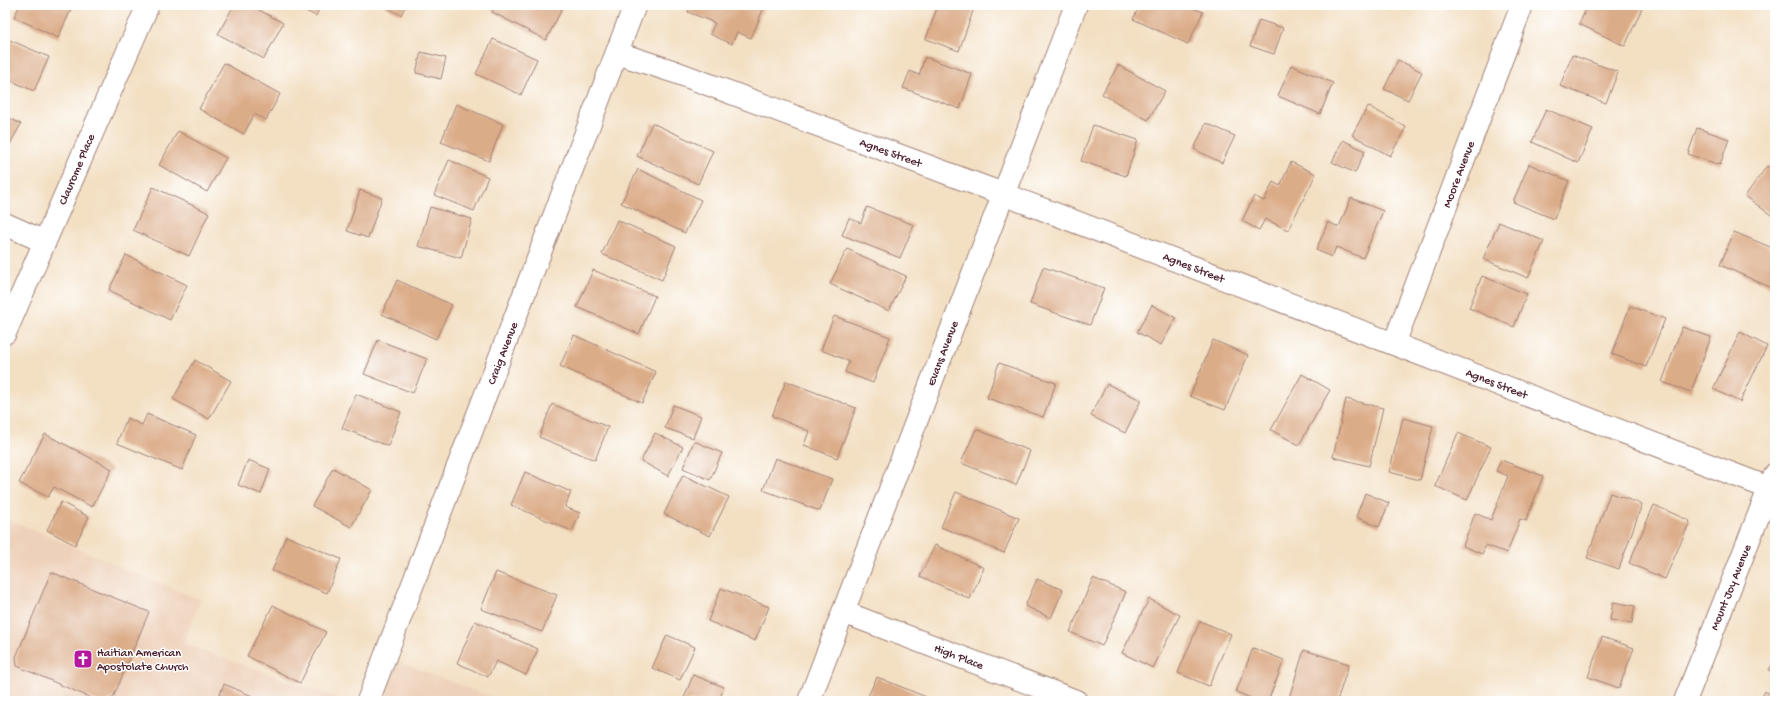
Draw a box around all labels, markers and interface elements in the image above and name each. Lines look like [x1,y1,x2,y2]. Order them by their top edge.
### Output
street label: Claurome Place [57,131,99,207]
street label: Agnes Street [857,136,924,172]
street label: Moore Avenue [1441,139,1479,210]
street label: Agnes Street [1160,251,1227,287]
street label: Evans Avenue [925,318,963,388]
street label: Craig Avenue [486,320,522,387]
street label: Agnes Street [1463,367,1530,403]
street label: Mount Joy Avenue [1708,542,1756,633]
street label: High Place [932,642,986,674]
place label: Haitian American Apostolate Church [97,647,189,675]
church icon: Haitian American Apostolate Church [72,648,94,670]

